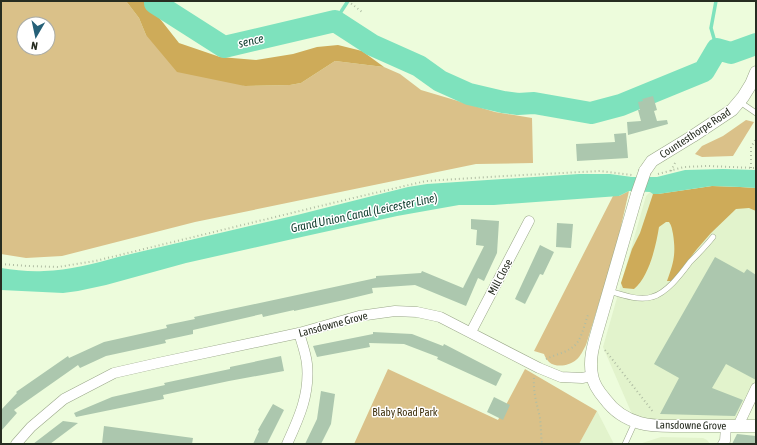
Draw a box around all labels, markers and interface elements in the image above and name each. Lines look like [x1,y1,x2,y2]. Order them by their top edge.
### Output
north arrow [16,16,56,56]
water label: sence [237,31,265,51]
text: N [30,39,39,52]
street label: Countesthorpe Road [657,106,733,160]
water label: Grand Union Canal (Leicester Line) [289,191,439,235]
street label: Mill Close [486,257,514,297]
street label: Lansdowne Grove [297,309,369,339]
park label: Blaby Road Park [372,406,438,418]
street label: Lansdowne Grove [655,418,727,432]

